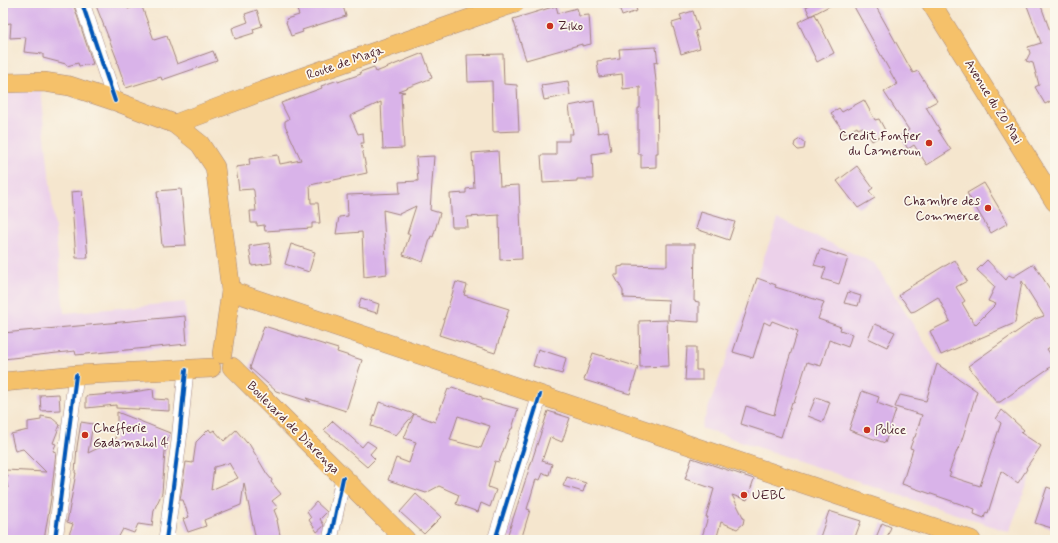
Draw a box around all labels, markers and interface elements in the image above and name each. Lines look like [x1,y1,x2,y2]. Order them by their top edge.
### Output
place label: Ziko [558,18,583,35]
marker: Ziko [545,21,555,31]
street label: Route de Maga [304,42,386,86]
street label: Avenue du 20 Mai [960,57,1026,147]
place label: Credit Fonfier du Cameroun [839,128,922,160]
marker: Credit Fonfier du Cameroun [924,138,934,148]
place label: Chambre des Commerce [903,193,980,225]
marker: Chambre des Commerce [983,203,993,213]
street label: Boulevard de Diarenga [243,378,343,478]
place label: Chefferie Gadamahol 4 [93,420,169,452]
place label: Police [875,422,906,439]
marker: Police [862,425,872,435]
marker: Chefferie Gadamahol 4 [80,430,90,440]
place label: UEBC [752,487,786,504]
marker: UEBC [739,490,749,500]

